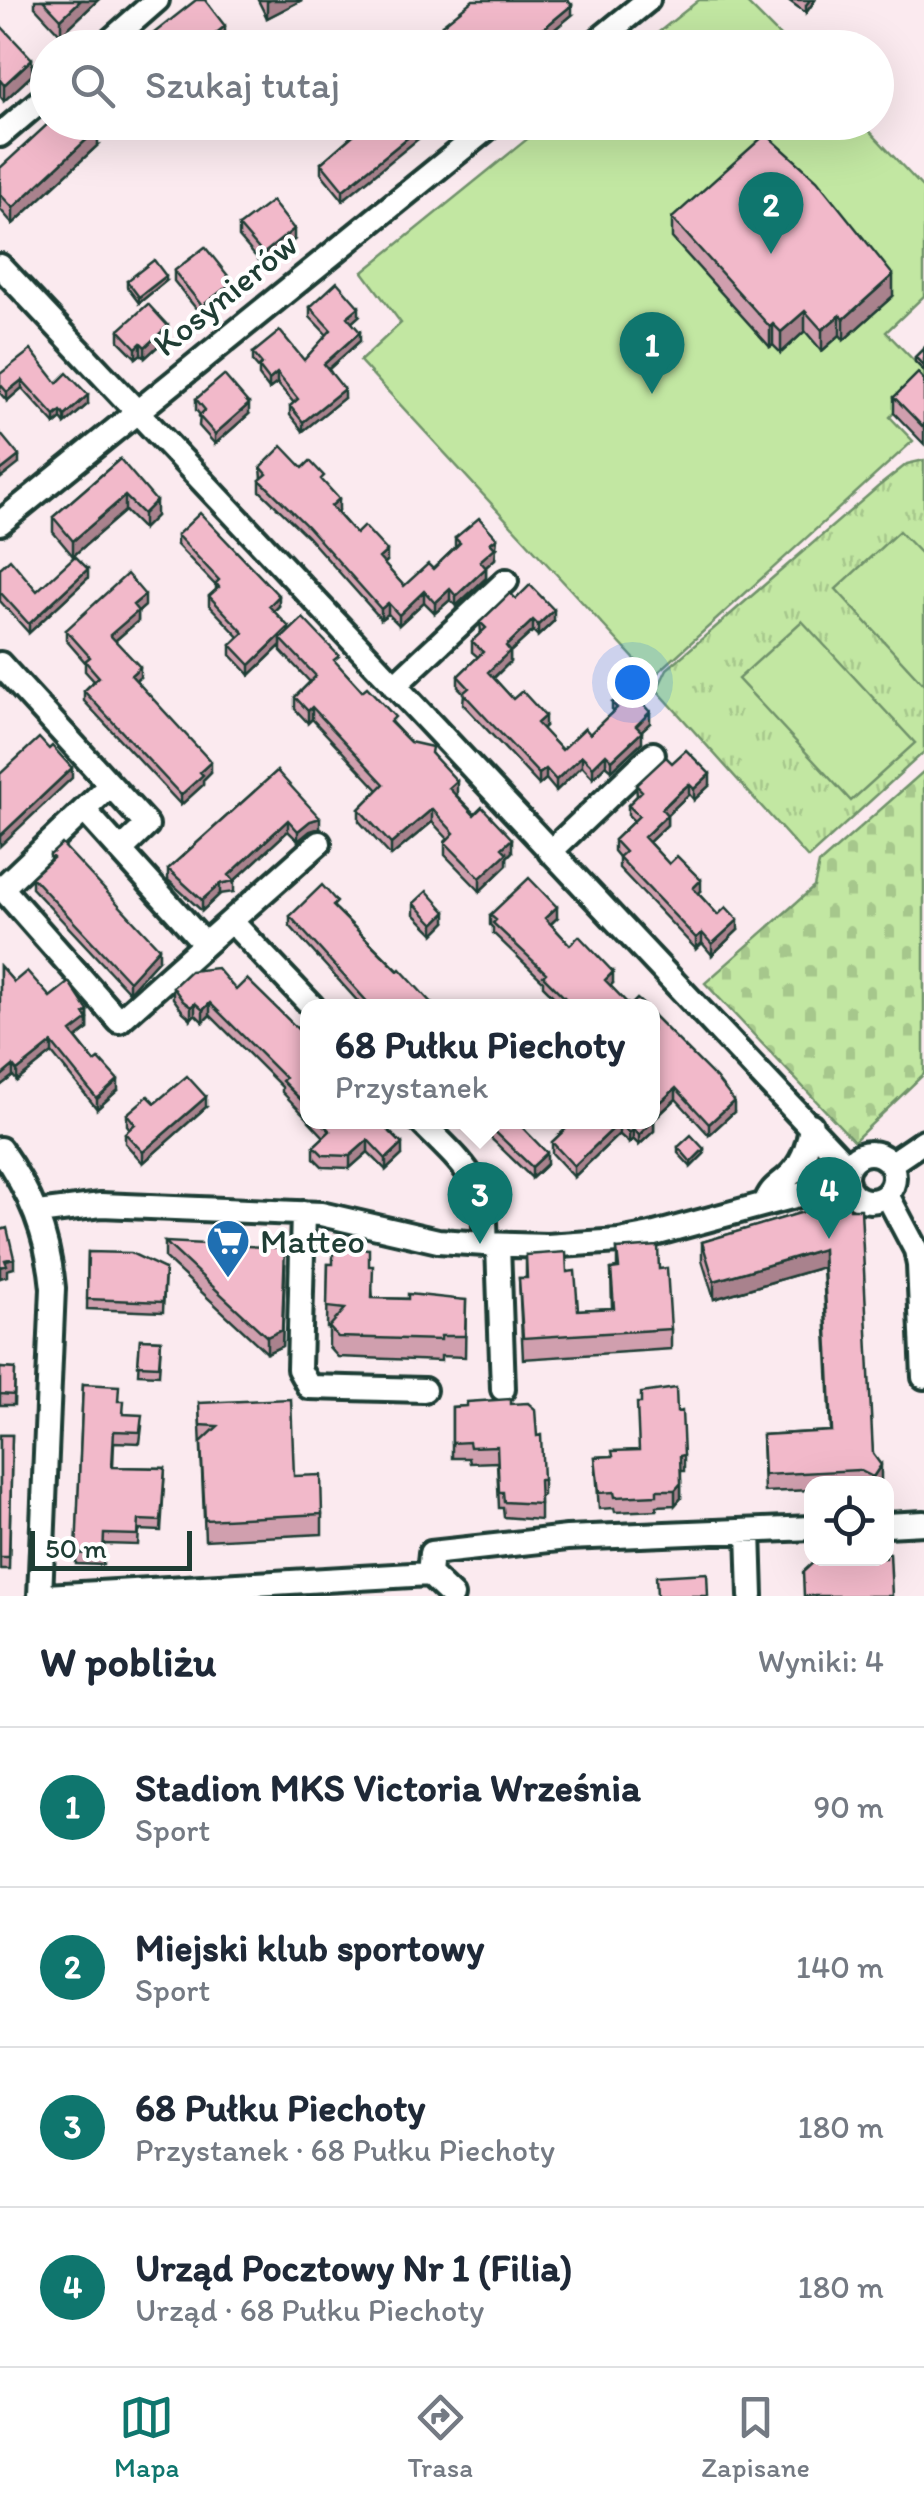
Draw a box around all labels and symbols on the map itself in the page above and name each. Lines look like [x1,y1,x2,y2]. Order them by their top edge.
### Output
pin: 2 [738,172,804,254]
street label: Kosynierów [144,223,306,365]
pin: 1 [620,312,684,394]
your location [607,657,658,708]
pin: 4 [796,1156,862,1239]
pin: 3 [448,1162,512,1244]
supermarket icon: Matteo [205,1218,251,1279]
place label: Matteo [260,1220,365,1262]
scale bar [30,1526,192,1570]

